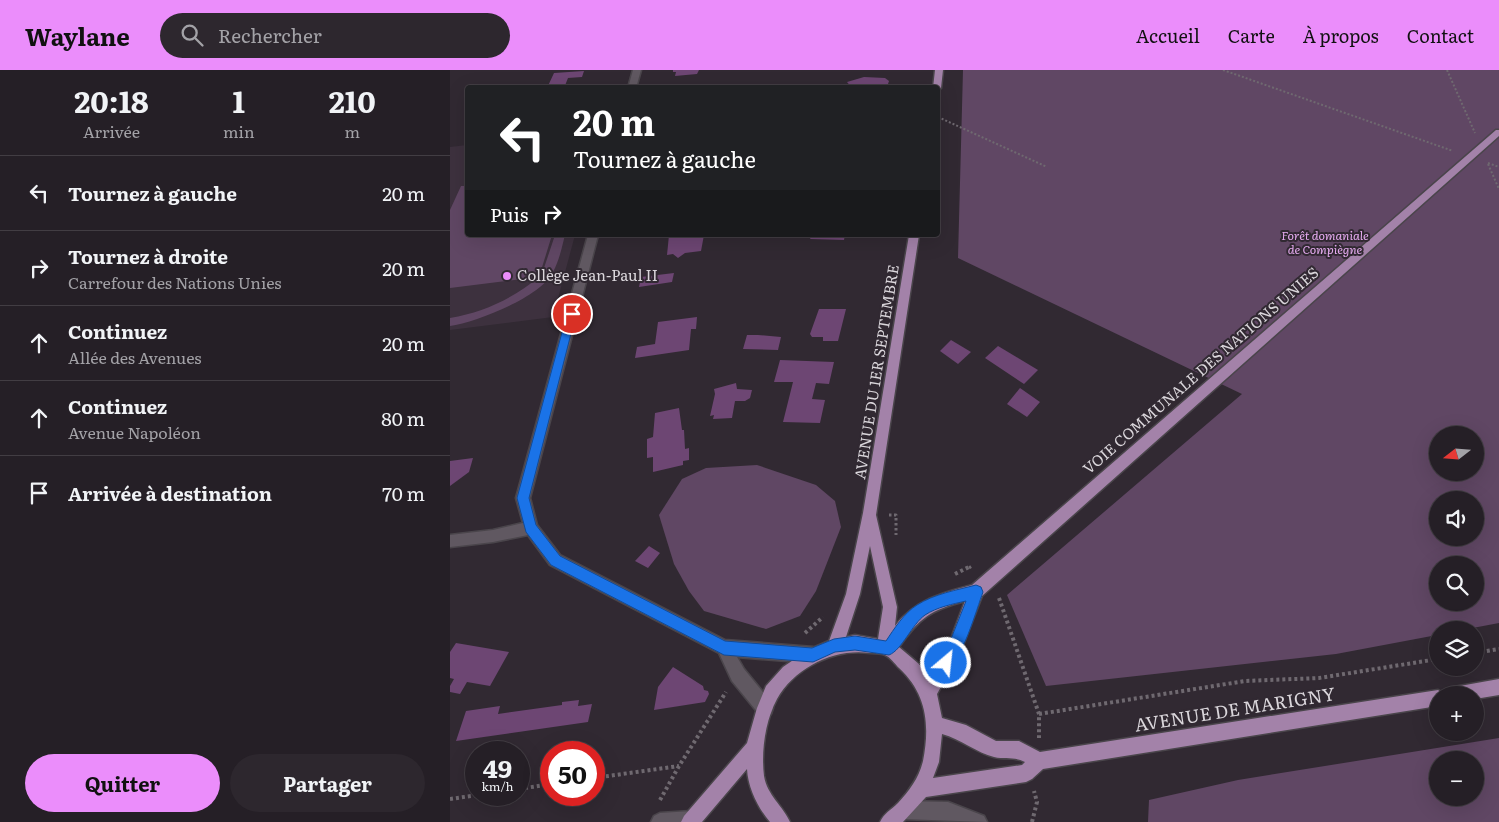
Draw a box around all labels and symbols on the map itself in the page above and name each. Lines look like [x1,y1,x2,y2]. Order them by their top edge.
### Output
park label: Forêt domaniale de Compiègne [1281,226,1369,258]
street label: VOIE COMMUNALE DES NATIONS UNIES [1077,261,1323,479]
place label: Collège Jean-Paul II [517,263,658,286]
street label: AVENUE DU 1ER SEPTEMBRE [847,263,904,481]
marker: Collège Jean-Paul II [501,270,513,282]
pin [551,293,593,335]
north arrow [1429,426,1484,481]
position arrow [919,636,971,688]
street label: AVENUE DE MARIGNY [1133,679,1337,738]
speed limit sign: 50 [540,741,605,806]

